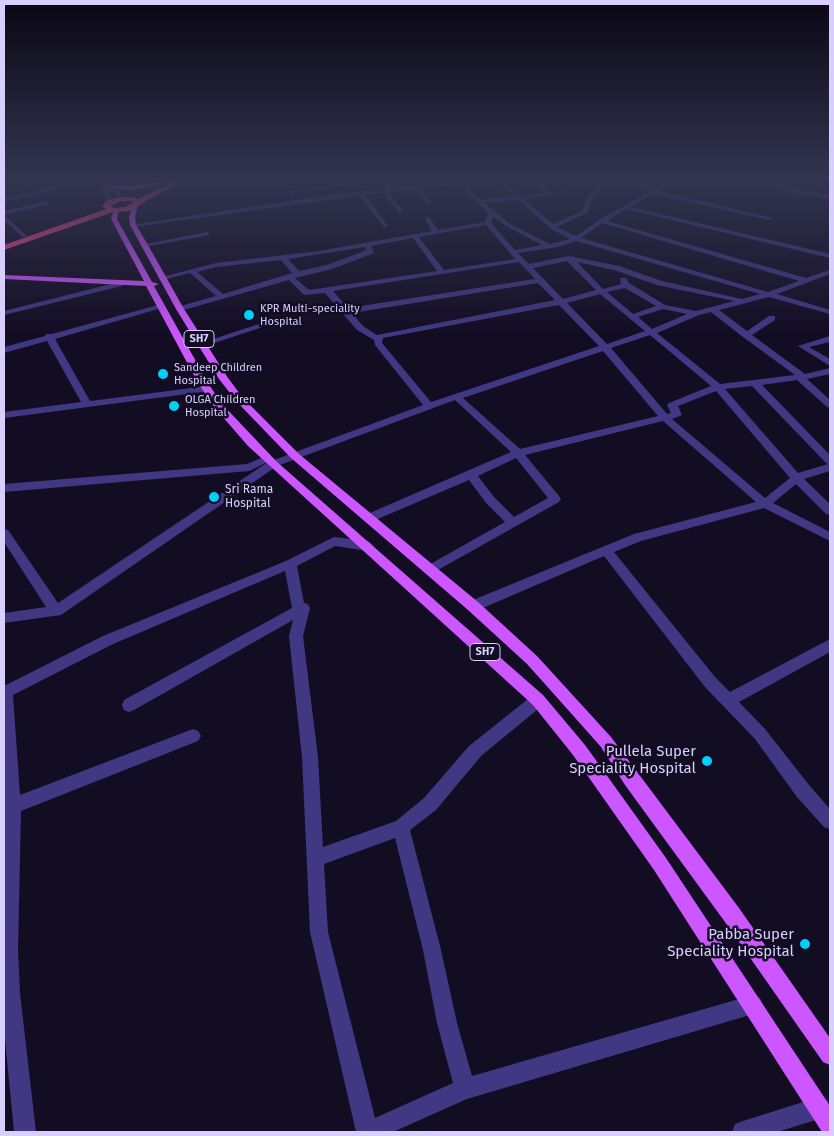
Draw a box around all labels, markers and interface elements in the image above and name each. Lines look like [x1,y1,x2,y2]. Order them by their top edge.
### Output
place label: KPR Multi-speciality Hospital [260,302,360,328]
marker: KPR Multi-speciality Hospital [242,308,256,322]
road number: SH7 [184,330,214,348]
place label: Sandeep Children Hospital [174,361,262,387]
marker: Sandeep Children Hospital [156,367,170,381]
place label: OLGA Children Hospital [185,393,255,419]
marker: OLGA Children Hospital [167,399,181,413]
place label: Sri Rama Hospital [225,483,273,511]
marker: Sri Rama Hospital [207,490,221,504]
road number: SH7 [470,644,500,660]
place label: Pullela Super Speciality Hospital [569,743,696,778]
marker: Pullela Super Speciality Hospital [700,754,714,768]
place label: Pabba Super Speciality Hospital [667,926,794,961]
marker: Pabba Super Speciality Hospital [798,937,812,951]

